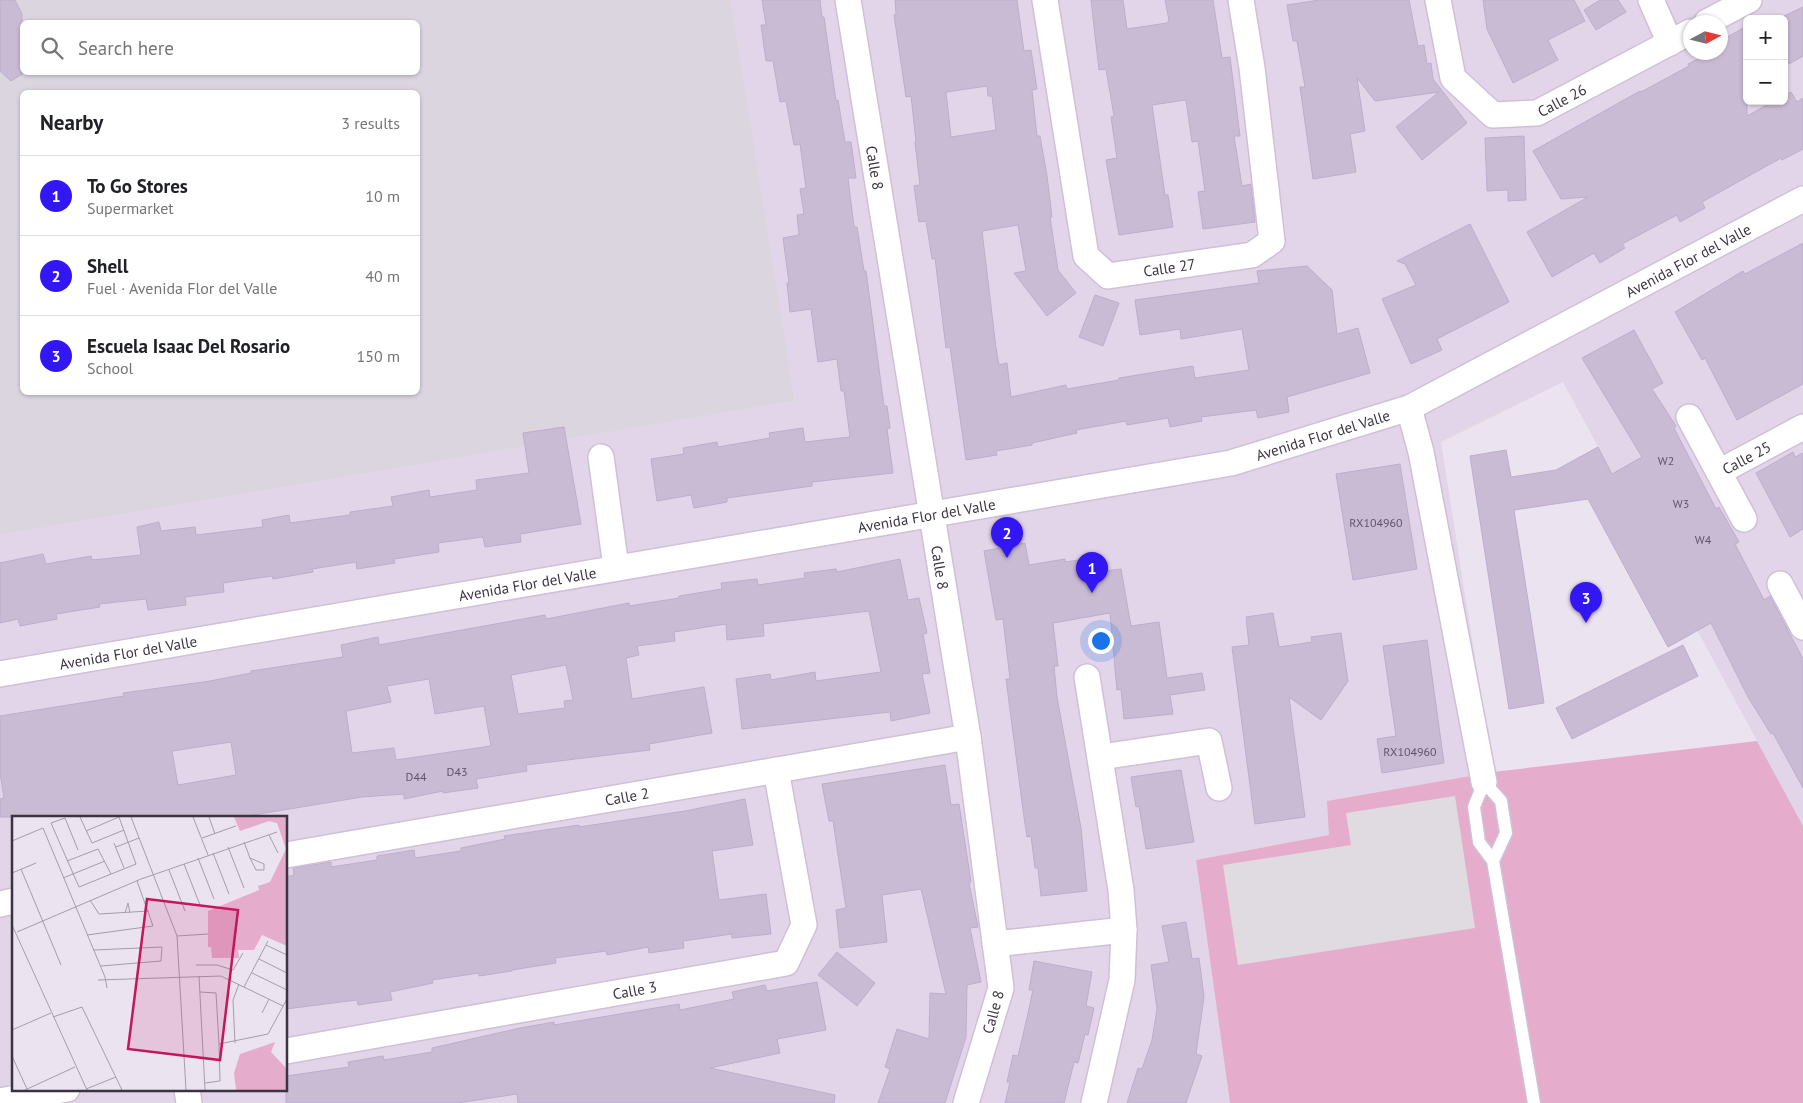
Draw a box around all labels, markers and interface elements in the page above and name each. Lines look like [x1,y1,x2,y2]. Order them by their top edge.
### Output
north arrow [1683,15,1728,60]
map controls [1743,15,1788,105]
button: + [1743,15,1788,60]
search box [20,20,420,75]
icon: search [38,34,66,62]
text: Search here [78,36,174,60]
button: − [1743,60,1788,105]
street label: Calle 26 [1534,79,1589,121]
text: Nearby [40,109,103,136]
text: 3 results [341,113,400,133]
street label: Calle 8 [862,144,888,191]
text: To Go Stores [87,174,188,198]
text: 1 [51,186,61,206]
text: 10 m [365,186,400,206]
text: Supermarket [87,198,174,218]
street label: Avenida Flor del Valle [1622,219,1754,301]
text: Shell [87,254,128,278]
street label: Calle 27 [1142,254,1197,280]
text: 2 [51,266,61,286]
text: 40 m [365,266,400,286]
text: Fuel · Avenida Flor del Valle [87,278,277,298]
text: Escuela Isaac Del Rosario [87,334,290,358]
text: 3 [51,346,61,366]
text: 150 m [357,346,400,366]
text: School [87,358,133,378]
street label: Avenida Flor del Valle [1253,405,1392,464]
street label: Calle 25 [1719,437,1774,478]
house number: W2 [1658,453,1674,468]
street label: Avenida Flor del Valle [856,494,997,536]
house number: W3 [1673,496,1689,511]
house number: RX104960 [1349,515,1403,530]
pin: 2 [991,517,1023,558]
house number: W4 [1695,532,1712,547]
street label: Calle 8 [927,544,953,591]
pin: 1 [1076,552,1108,593]
street label: Avenida Flor del Valle [457,562,598,605]
pin: 3 [1570,582,1602,623]
your location [1088,628,1114,654]
street label: Avenida Flor del Valle [58,631,198,673]
house number: RX104960 [1383,744,1437,759]
house number: D43 [447,764,467,779]
house number: D44 [406,769,427,784]
street label: Calle 2 [603,783,650,809]
inset map [12,816,288,1090]
street label: Calle 3 [611,976,658,1003]
street label: Calle 8 [978,988,1008,1036]

